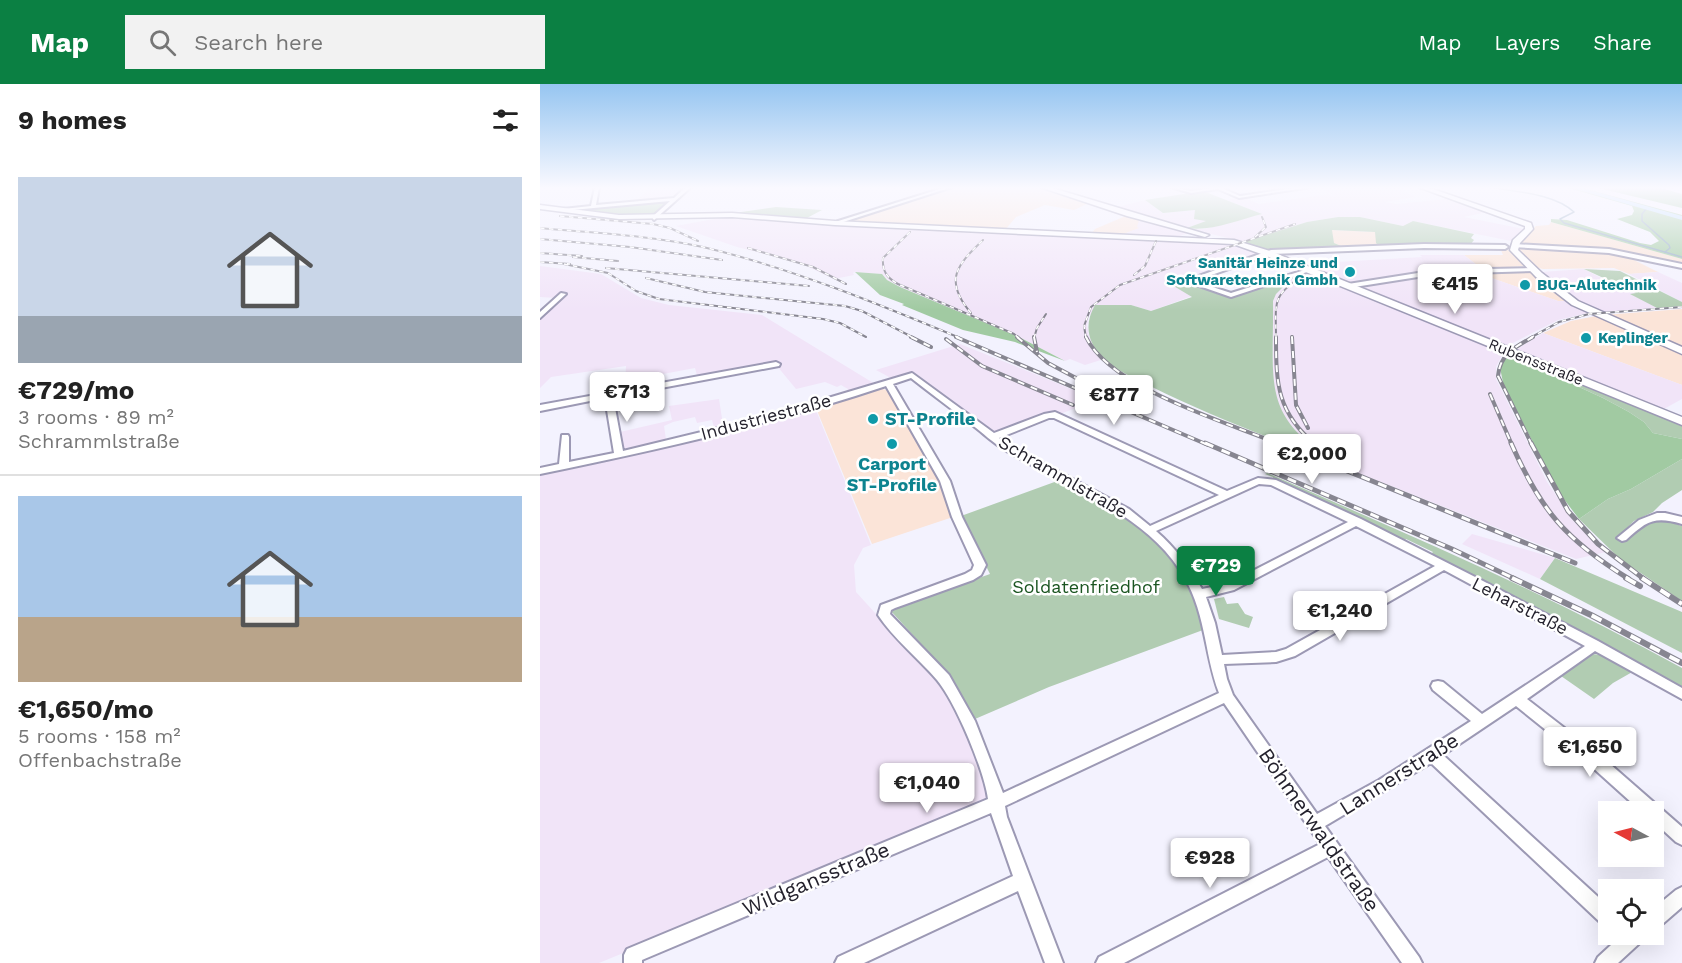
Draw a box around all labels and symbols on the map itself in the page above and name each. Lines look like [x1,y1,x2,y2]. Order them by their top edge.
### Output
place label: Sanitär Heinze und Softwaretechnik Gmbh [1166,254,1338,289]
pin: €415 [1419,264,1491,315]
marker: Sanitär Heinze und Softwaretechnik Gmbh [1343,265,1357,279]
place label: BUG-Alutechnik [1537,276,1657,294]
marker: BUG-Alutechnik [1518,278,1532,292]
place label: Keplinger [1598,329,1669,347]
marker: Keplinger [1579,331,1593,345]
street label: Rubensstraße [1486,335,1586,389]
pin: €713 [591,372,663,423]
pin: €877 [1078,375,1150,426]
street label: Industriestraße [698,389,833,444]
place label: ST-Profile [885,408,976,429]
marker: ST-Profile [866,412,880,426]
street label: Schrammlstraße [995,431,1132,522]
pin: €2,000 [1263,434,1361,485]
marker: Carport ST-Profile [885,437,899,451]
place label: Carport ST-Profile [847,453,937,495]
pin: €729 [1180,546,1252,597]
street label: Leharstraße [1469,572,1572,639]
park label: Soldatenfriedhof [1012,576,1160,597]
pin: €1,240 [1291,591,1389,642]
street label: Lannerstraße [1335,727,1463,820]
pin: €1,650 [1541,727,1639,778]
street label: Böhmerwaldstraße [1254,743,1385,916]
pin: €1,040 [878,763,976,814]
north arrow [1598,801,1664,867]
street label: Wildgansstraße [738,836,893,921]
pin: €928 [1174,838,1246,889]

